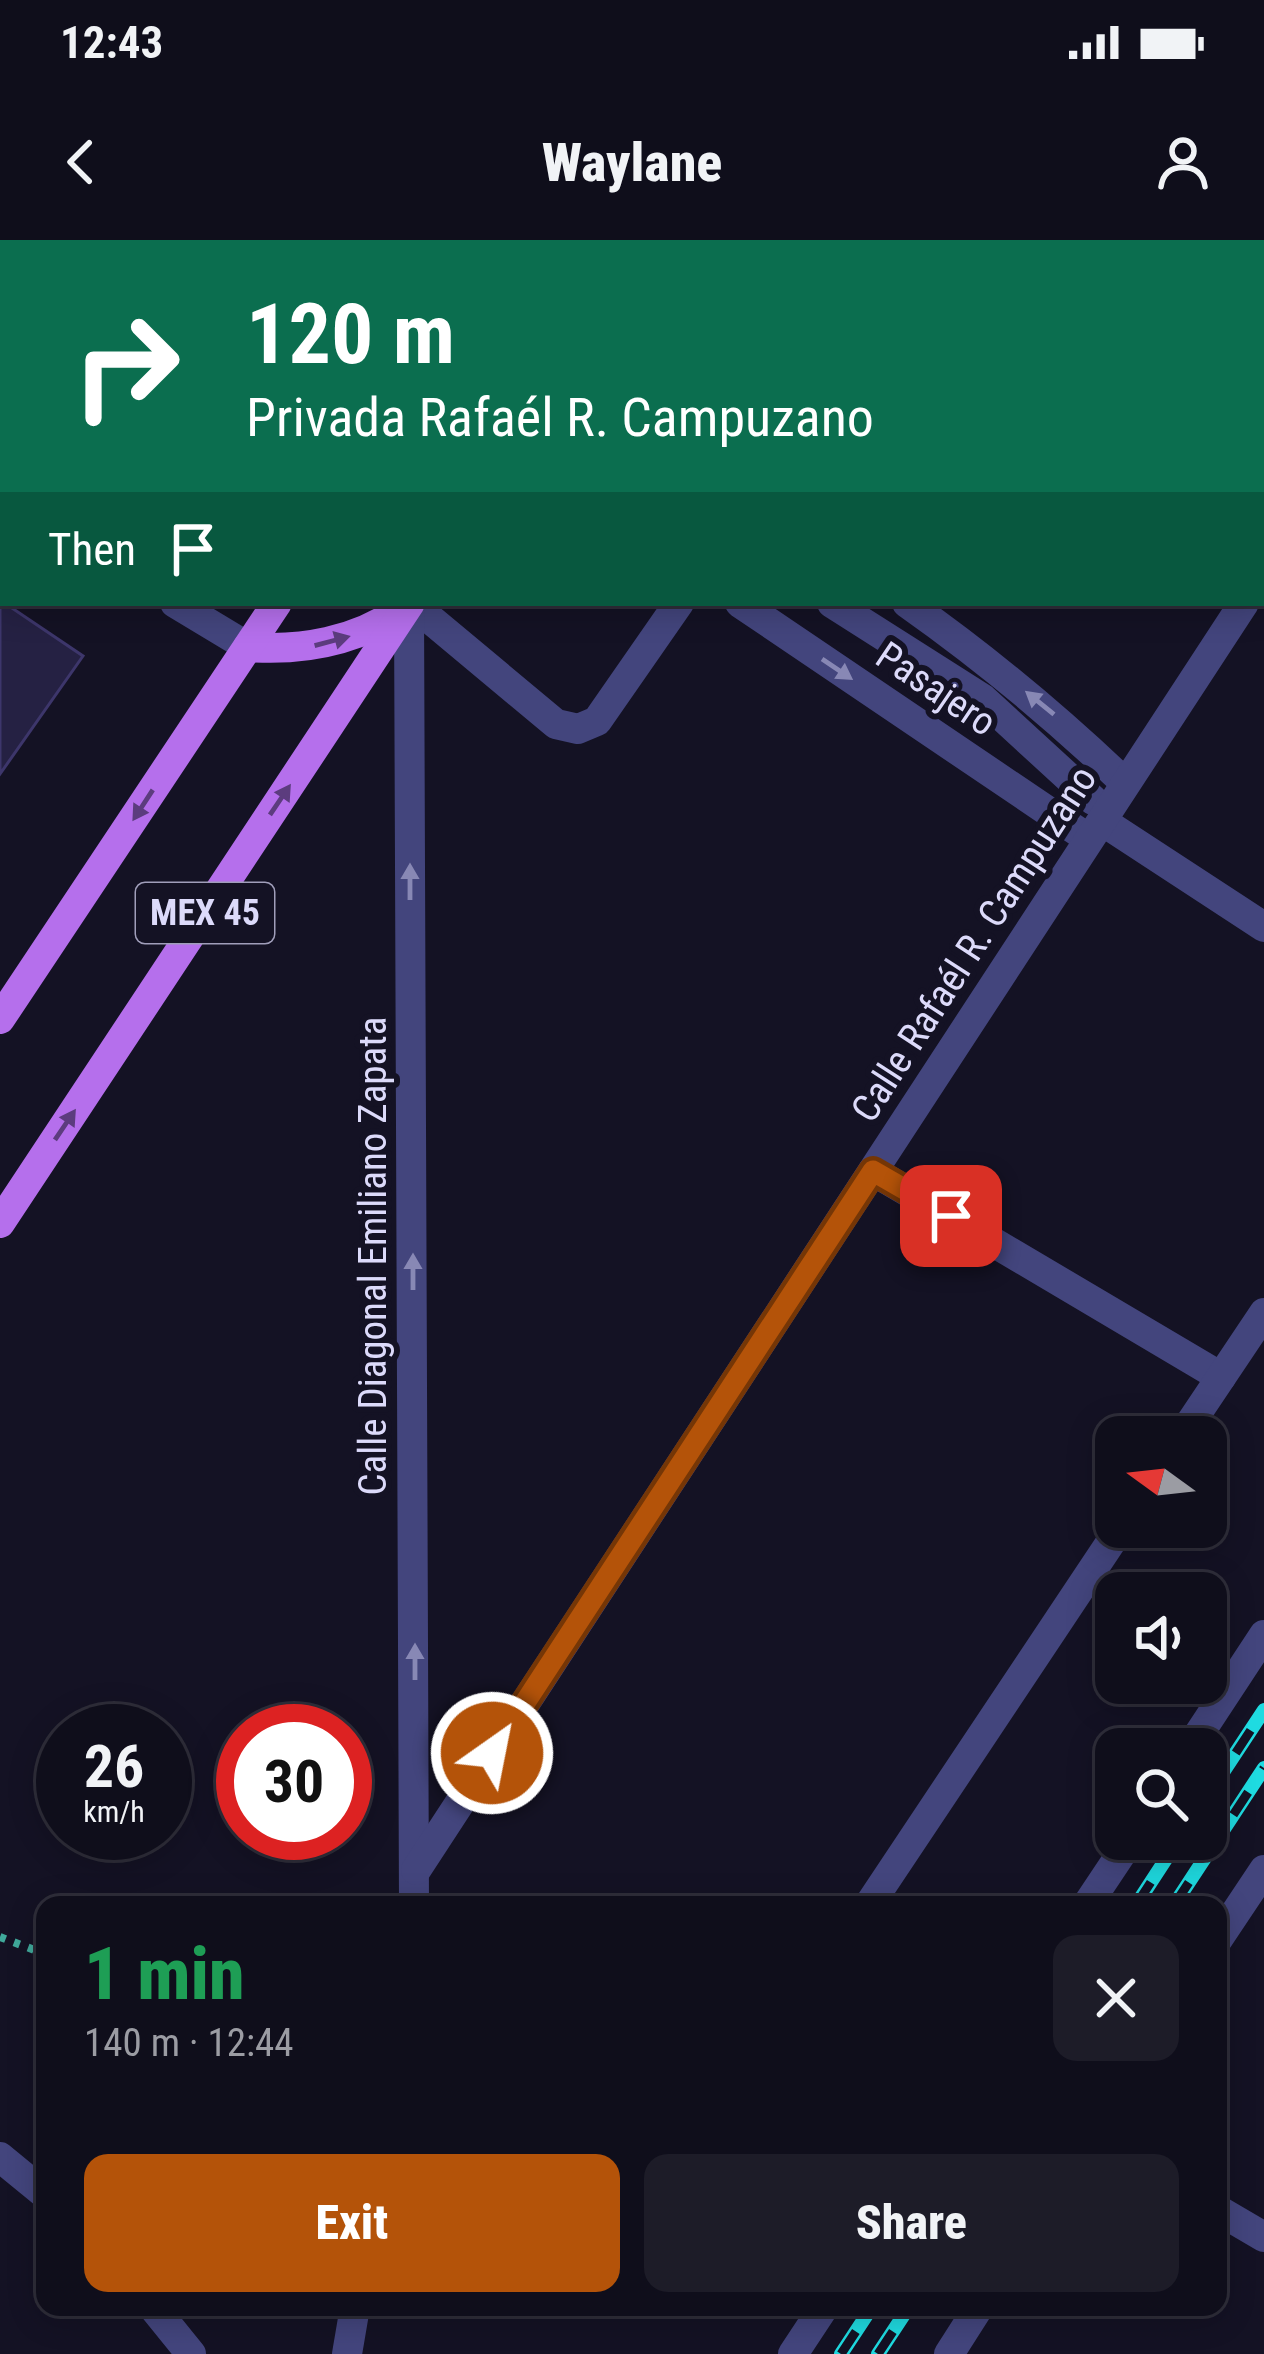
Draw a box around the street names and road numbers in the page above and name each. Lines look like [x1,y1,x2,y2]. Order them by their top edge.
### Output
street label: Pasajero [867,632,1005,746]
street label: Calle Rafaél R. Campuzano [842,757,1106,1131]
road number: MEX 45 [136,883,274,943]
street label: Calle Diagonal Emiliano Zapata [350,1016,396,1496]

